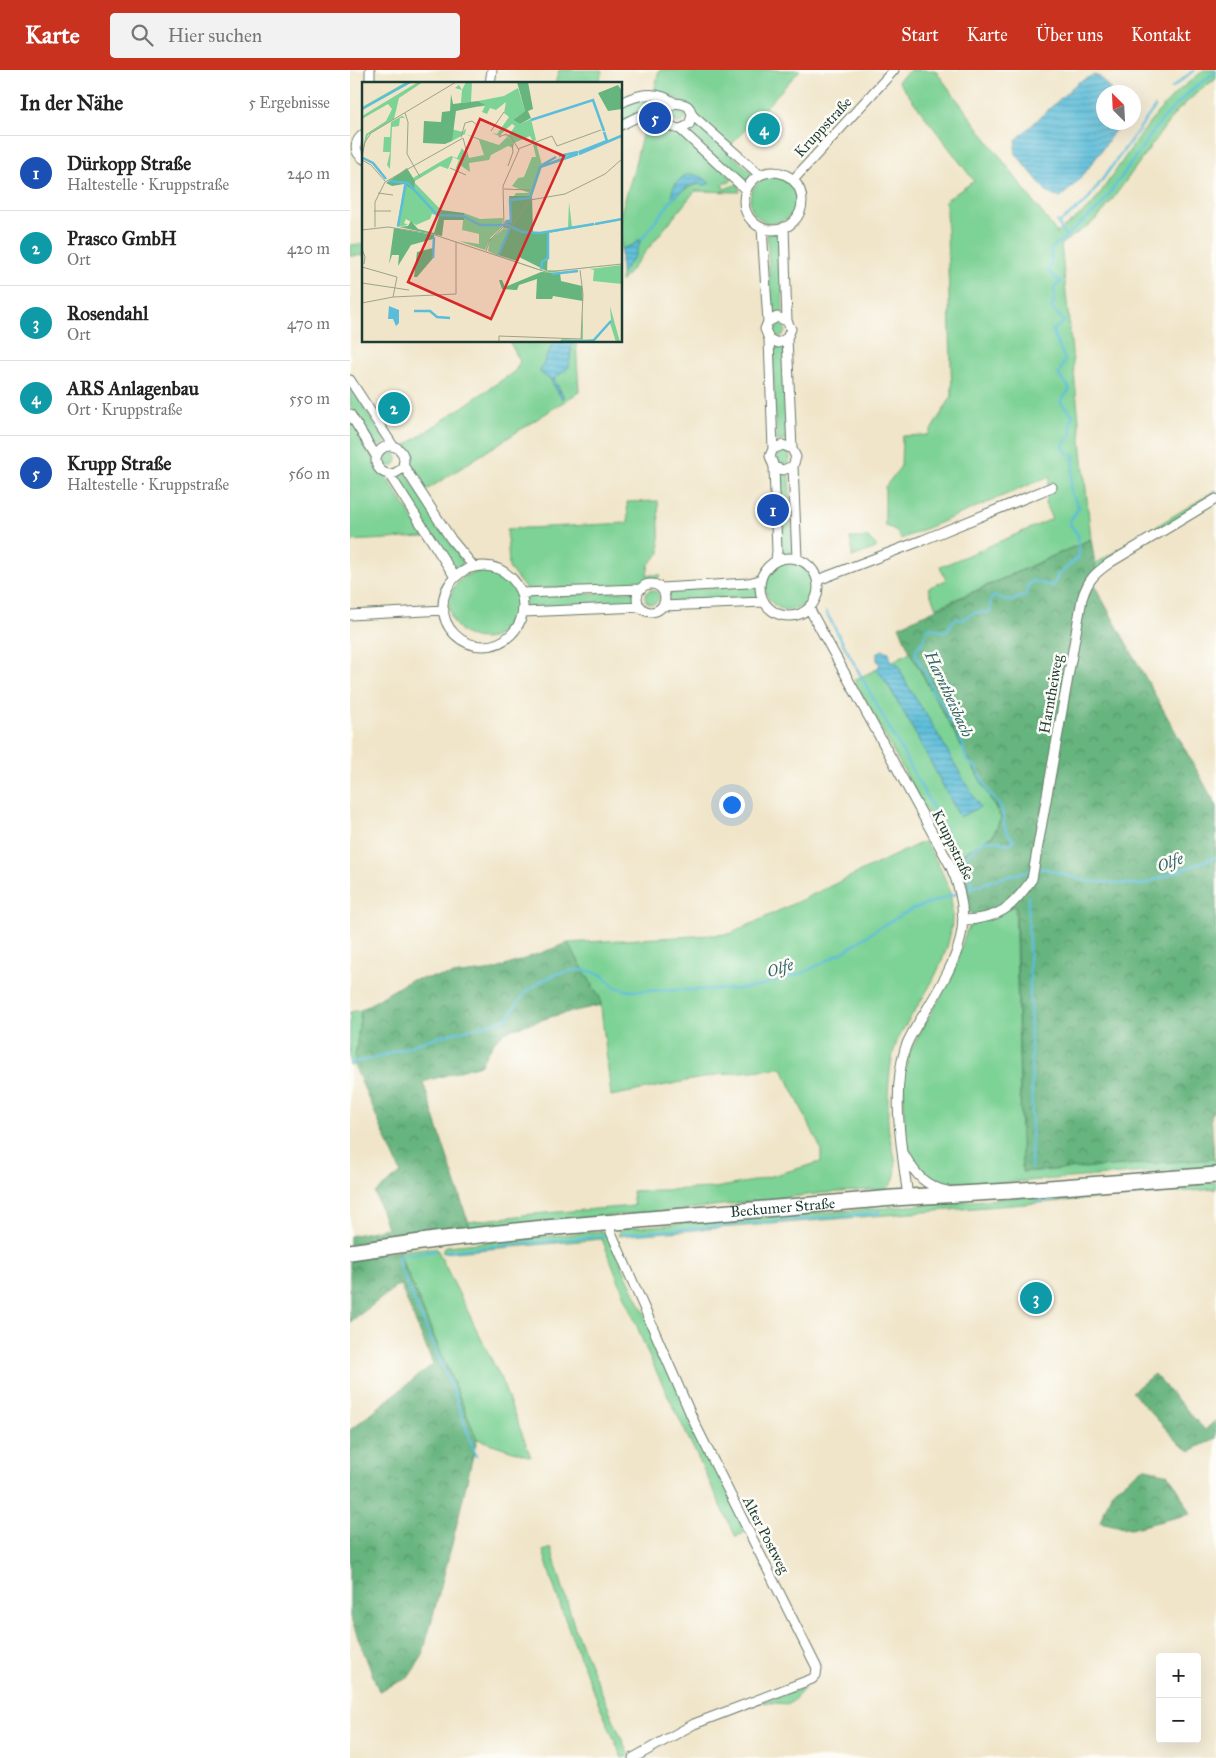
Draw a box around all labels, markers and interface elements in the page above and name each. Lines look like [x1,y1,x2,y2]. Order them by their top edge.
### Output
search box [110,13,460,58]
text: Karte [25,20,80,50]
icon: search [128,21,156,49]
text: Hier suchen [168,24,262,47]
text: Start [901,24,939,46]
text: Karte [967,24,1008,46]
text: Über uns [1036,24,1103,46]
text: Kontakt [1131,24,1191,46]
inset map [362,82,622,342]
north arrow [1096,85,1141,130]
text: In der Nähe [20,90,123,116]
text: 5 Ergebnisse [248,93,330,112]
street label: Kruppstraße [790,93,856,161]
pin: 5 [639,99,671,137]
pin: 4 [748,110,780,148]
text: Dürkopp Straße [67,152,191,175]
text: 1 [33,164,39,183]
text: 240 m [287,164,330,183]
text: Haltestelle · Kruppstraße [67,175,229,194]
text: Prasco GmbH [67,227,177,250]
text: 2 [32,239,40,258]
text: 420 m [287,239,330,258]
text: Ort [67,250,91,269]
text: Rosendahl [67,302,148,325]
text: 3 [33,314,39,333]
text: 470 m [287,314,330,333]
text: Ort [67,325,91,344]
text: ARS Anlagenbau [67,377,199,400]
text: 4 [32,389,40,408]
text: 550 m [289,389,330,408]
pin: 2 [378,389,410,427]
text: Ort · Kruppstraße [67,400,182,419]
text: Krupp Straße [67,452,172,475]
text: 5 [32,464,40,483]
text: 560 m [288,464,330,483]
text: Haltestelle · Kruppstraße [67,475,229,494]
pin: 1 [757,491,789,529]
water label: Harntheisbach [920,647,977,740]
street label: Harntheiweg [1035,652,1067,735]
your location [719,792,745,818]
street label: Kruppstraße [928,807,978,883]
water label: Olfe [1154,848,1187,875]
water label: Olfe [764,955,797,981]
street label: Beckumer Straße [729,1194,836,1221]
pin: 3 [1020,1279,1052,1317]
street label: Alter Postweg [738,1493,794,1577]
map controls [1156,1653,1201,1743]
button: + [1156,1653,1201,1698]
button: − [1156,1698,1201,1743]

